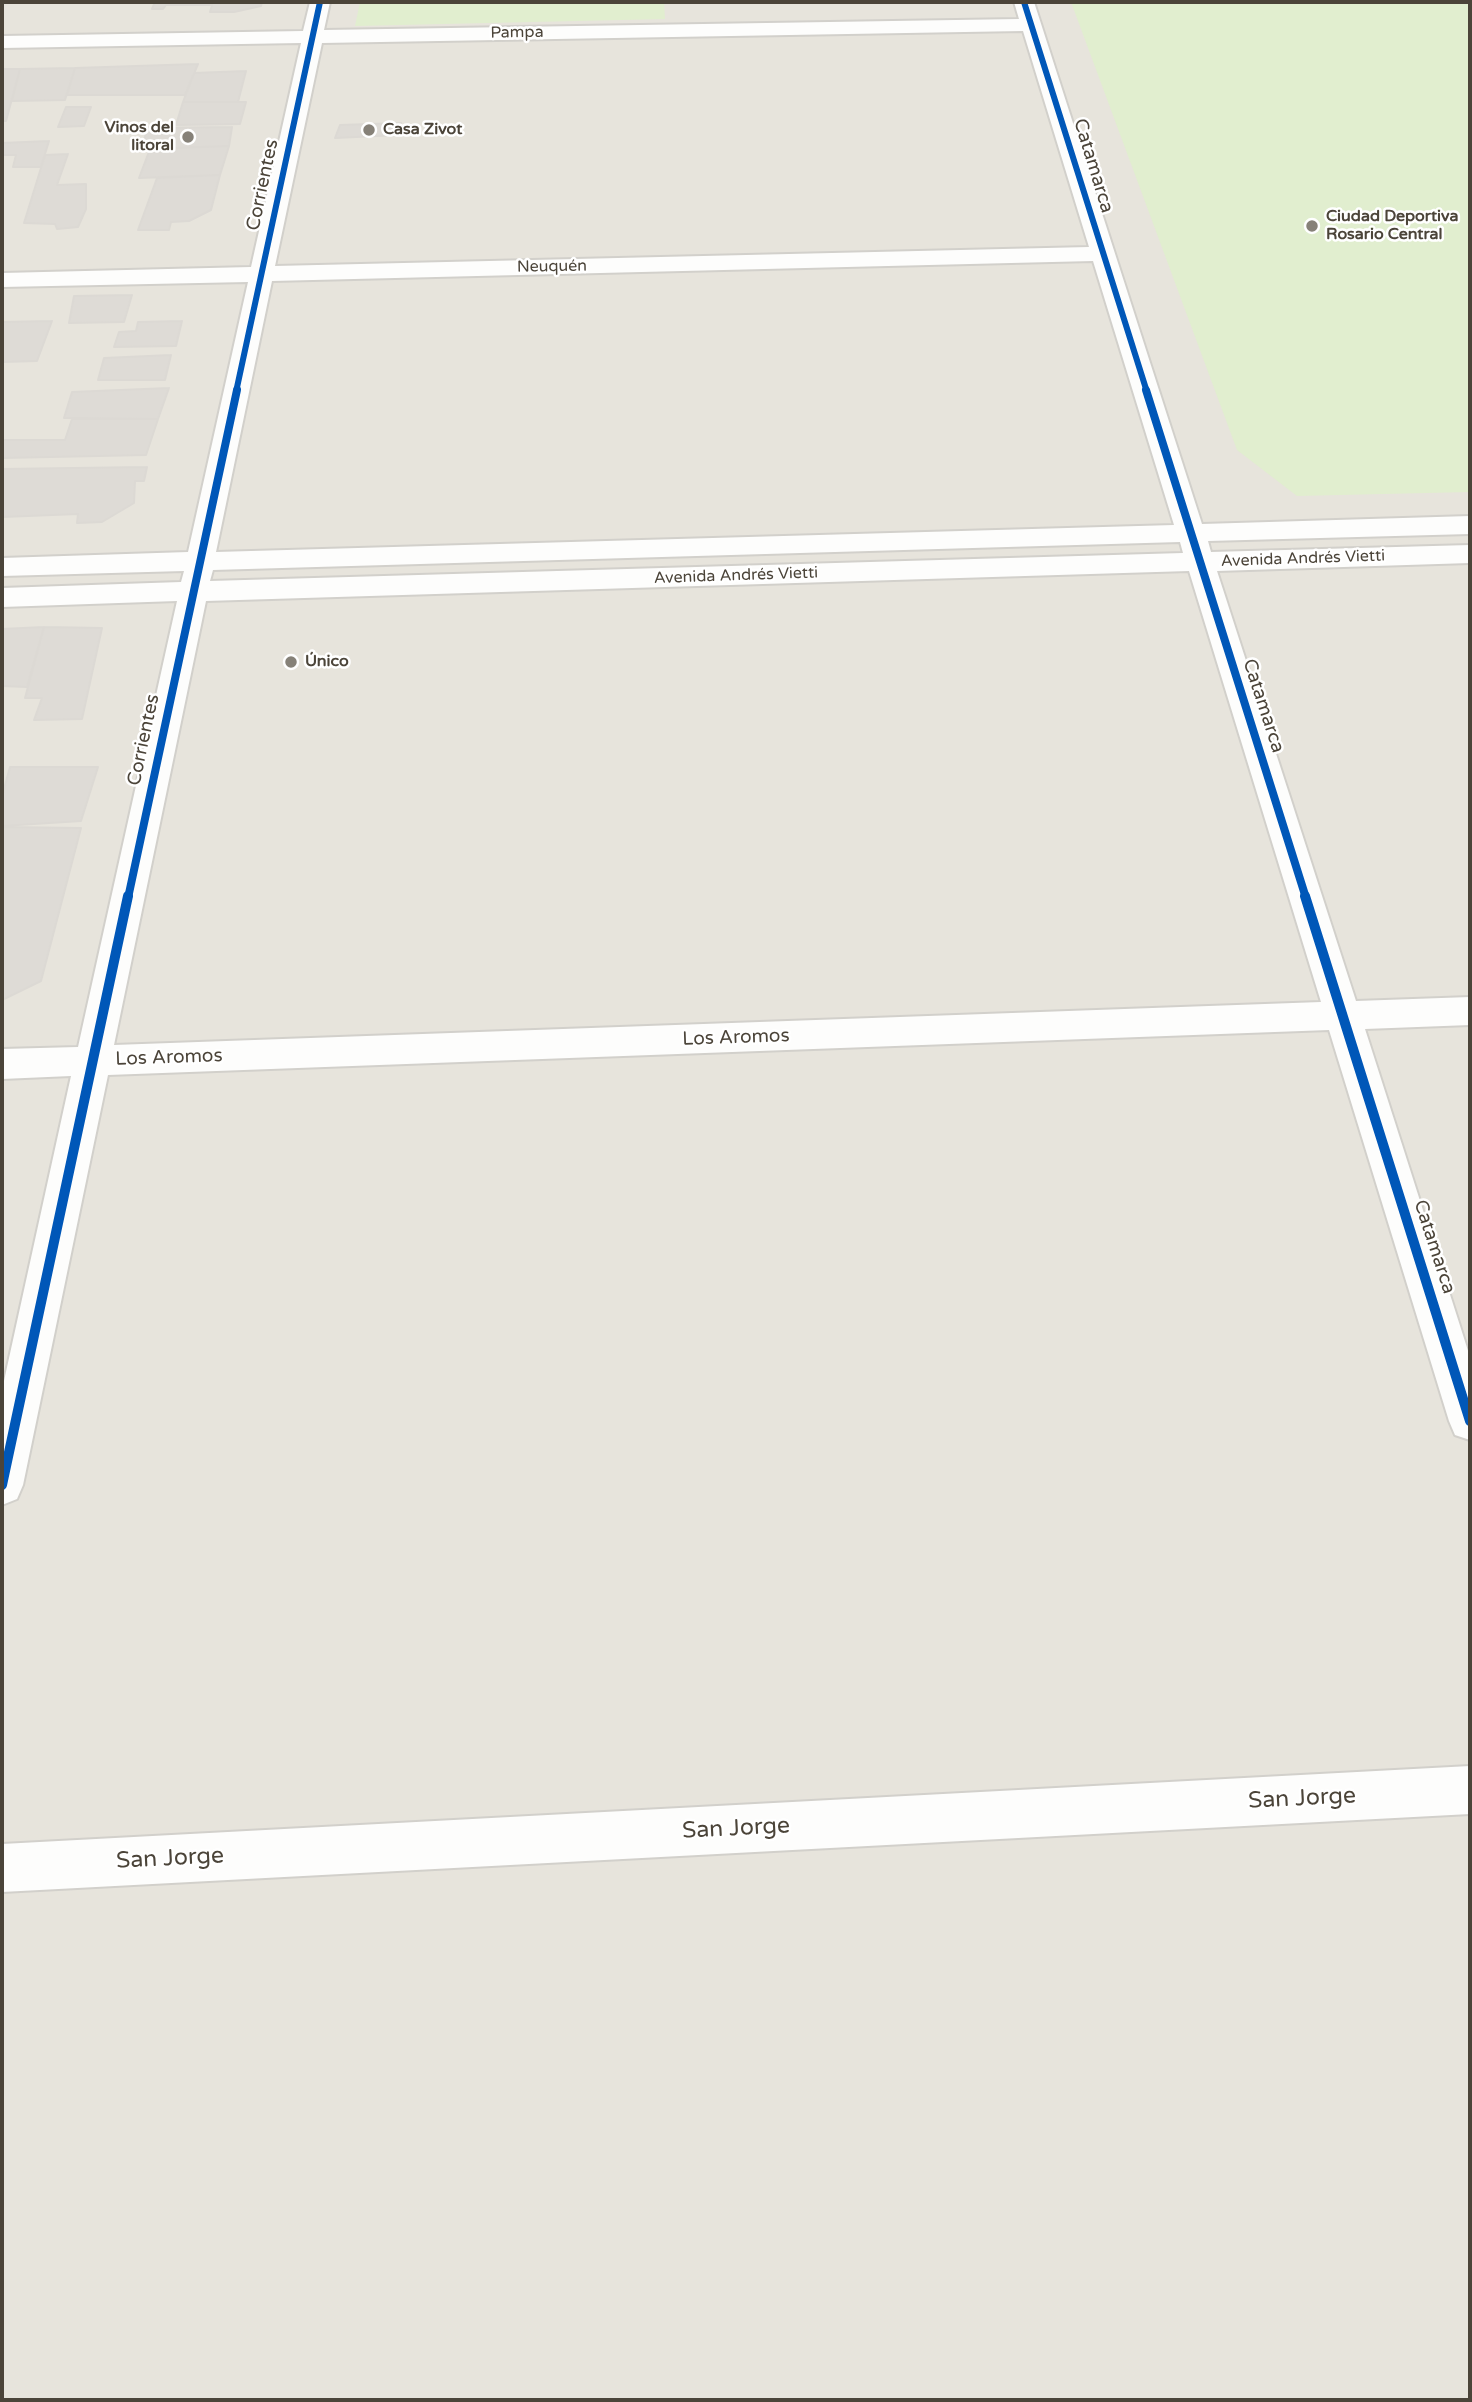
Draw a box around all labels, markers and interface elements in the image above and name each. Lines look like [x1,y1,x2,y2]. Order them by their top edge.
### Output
street label: Pampa [490,23,544,43]
street label: Catamarca [1068,116,1118,216]
place label: Vinos del litoral [105,118,174,156]
place label: Casa Zivot [383,120,462,140]
marker: Casa Zivot [361,122,377,138]
marker: Vinos del litoral [180,129,196,145]
street label: Corrientes [242,137,284,233]
place label: Ciudad Deportiva Rosario Central [1326,207,1458,245]
marker: Ciudad Deportiva Rosario Central [1304,218,1320,234]
street label: Neuquén [517,257,587,277]
street label: Avenida Andrés Vietti [1221,547,1385,571]
street label: Avenida Andrés Vietti [654,564,818,588]
place label: Único [305,652,349,672]
marker: Único [283,654,299,670]
street label: Catamarca [1237,656,1289,756]
street label: Corrientes [123,692,165,788]
street label: Los Aromos [682,1025,790,1051]
street label: Los Aromos [115,1045,223,1071]
street label: Catamarca [1408,1197,1460,1297]
street label: San Jorge [1247,1782,1357,1816]
street label: San Jorge [681,1812,791,1846]
street label: San Jorge [115,1842,225,1876]

